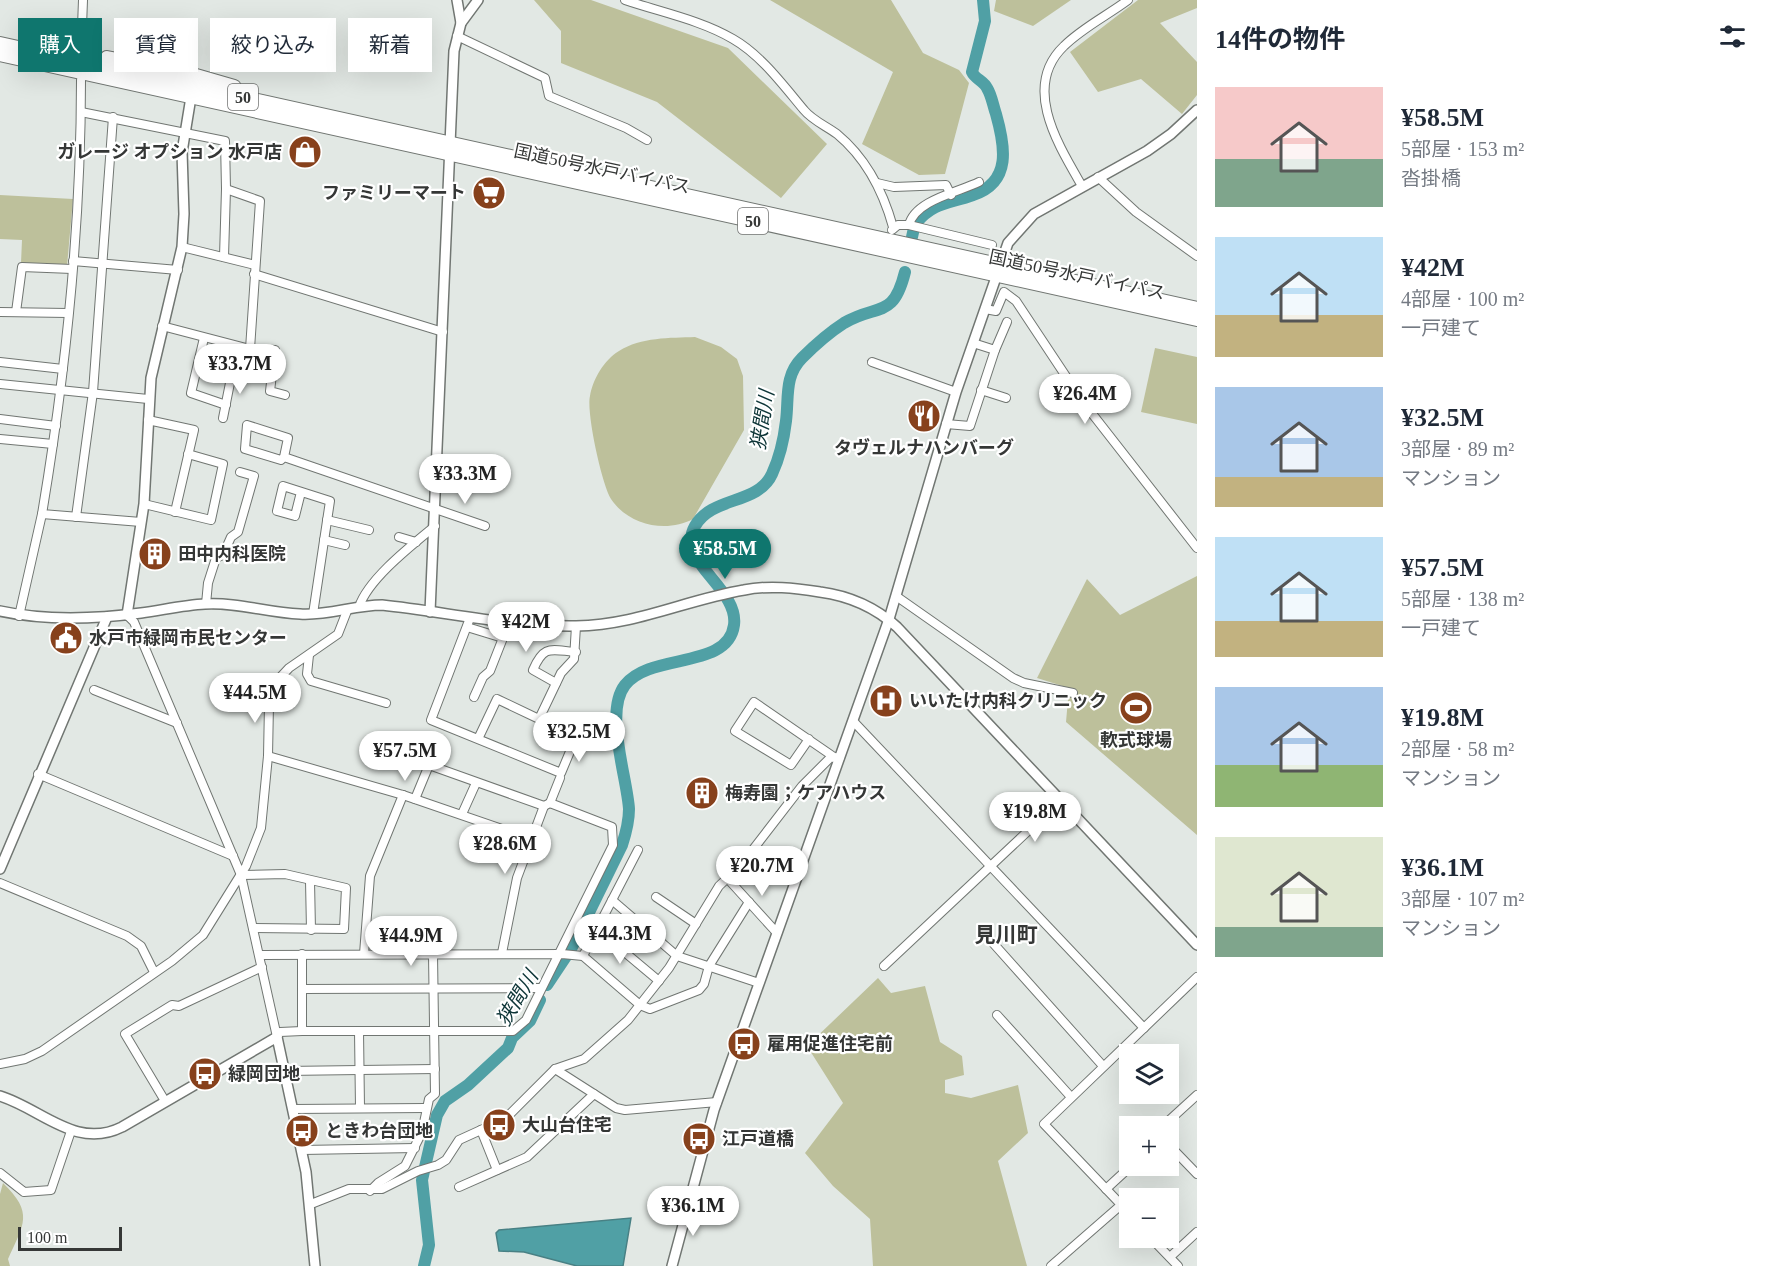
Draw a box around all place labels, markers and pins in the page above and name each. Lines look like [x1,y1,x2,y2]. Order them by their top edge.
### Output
shop icon: ガレージ オプション 水戸店 [287,134,323,170]
place label: ガレージ オプション 水戸店 [57,142,282,162]
supermarket icon: ファミリーマート [471,175,507,211]
place label: ファミリーマート [322,183,466,203]
pin: ¥33.7M [191,344,289,395]
pin: ¥26.4M [1036,374,1134,425]
restaurant icon: タヴェルナハンバーグ [906,398,942,434]
place label: タヴェルナハンバーグ [834,437,1014,458]
pin: ¥33.3M [416,454,514,505]
pin: ¥58.5M [676,529,774,580]
building icon: 田中内科医院 [137,536,173,572]
place label: 田中内科医院 [178,544,286,564]
pin: ¥42M [490,602,562,653]
public building icon: 水戸市緑岡市民センター [48,620,84,656]
place label: 水戸市緑岡市民センター [89,628,287,648]
pin: ¥44.5M [206,673,304,724]
hospital icon: いいたけ内科クリニック [868,683,904,719]
sports icon: 軟式球場 [1118,690,1154,726]
place label: いいたけ内科クリニック [909,691,1107,711]
pin: ¥32.5M [530,712,628,763]
place label: 軟式球場 [1100,730,1172,750]
pin: ¥57.5M [356,731,454,782]
building icon: 梅寿園；ケアハウス [684,775,720,811]
place label: 梅寿園；ケアハウス [725,783,886,803]
pin: ¥19.8M [986,792,1084,843]
pin: ¥28.6M [456,824,554,875]
pin: ¥20.7M [713,846,811,897]
pin: ¥44.3M [571,914,669,965]
pin: ¥44.9M [362,916,460,967]
bus stop icon: 雇用促進住宅前 [726,1026,762,1062]
place label: 雇用促進住宅前 [767,1034,893,1054]
bus stop icon: 緑岡団地 [187,1056,223,1092]
place label: 緑岡団地 [228,1064,300,1084]
bus stop icon: 大山台住宅 [481,1107,517,1143]
bus stop icon: ときわ台団地 [284,1113,320,1149]
place label: 大山台住宅 [522,1115,612,1135]
place label: ときわ台団地 [325,1121,433,1141]
bus stop icon: 江戸道橋 [681,1121,717,1157]
place label: 江戸道橋 [722,1129,794,1149]
pin: ¥36.1M [644,1186,742,1237]

